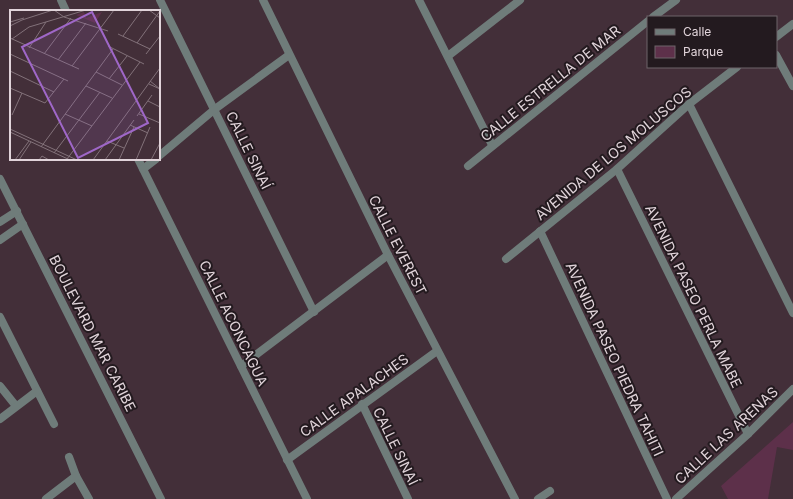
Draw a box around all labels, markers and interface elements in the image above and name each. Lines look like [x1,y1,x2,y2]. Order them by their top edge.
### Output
inset map [10,10,160,160]
legend [647,16,777,68]
street label: CALLE ESTRELLA DE MAR [477,21,623,145]
text: Calle [683,24,711,39]
text: Parque [683,44,723,59]
street label: AVENIDA DE LOS MOLUSCOS [532,83,694,223]
street label: CALLE SINAÍ [223,108,275,192]
street label: CALLE EVEREST [366,192,430,298]
street label: AVENIDA PASEO PERLA MABE [642,202,746,390]
street label: BOULEVARD MAR CARIBE [46,252,140,414]
street label: CALLE ACONCAGUA [196,257,272,389]
street label: AVENIDA PASEO PIEDRA TAHITI [562,259,668,459]
street label: CALLE APALACHES [296,350,412,440]
street label: CALLE LAS ARENAS [671,383,781,487]
street label: CALLE SINAÍ [370,404,422,488]

